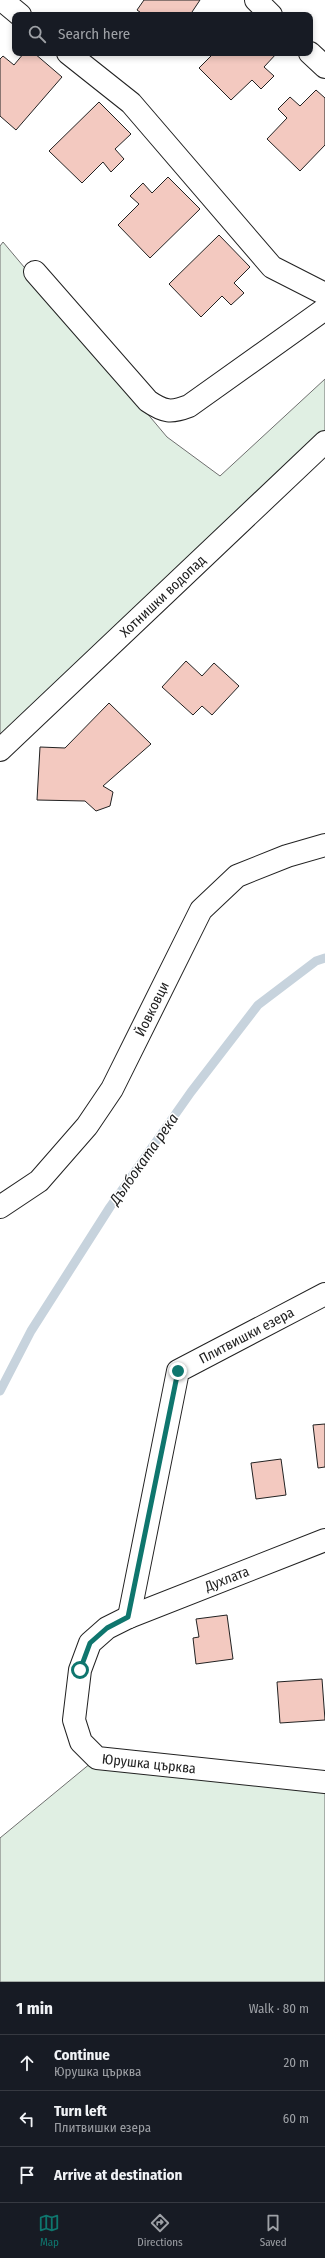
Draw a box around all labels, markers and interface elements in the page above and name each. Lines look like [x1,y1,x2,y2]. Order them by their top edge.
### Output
search box [12,12,313,56]
icon: search [26,23,48,45]
text: Search here [58,25,130,43]
street label: Хотнишки водопад [116,551,209,641]
street label: Йовковци [131,979,173,1039]
water label: Дълбоката река [105,1110,182,1210]
street label: Плитвишки езера [196,1303,297,1367]
route end [169,1362,187,1380]
street label: Духлата [202,1563,252,1596]
route start [71,1661,89,1679]
street label: Юрушка църква [101,1750,197,1777]
text: 1 min [16,1998,53,2019]
text: Walk · 80 m [249,2001,309,2016]
text: Continue [54,2046,110,2064]
icon: ahead [16,2052,38,2074]
text: 20 m [283,2055,309,2070]
text: Юрушка църква [54,2064,141,2079]
text: Turn left [54,2102,107,2120]
icon: left [16,2108,38,2130]
text: 60 m [283,2111,309,2126]
text: Плитвишки езера [54,2120,151,2135]
icon: arrive [16,2164,38,2186]
text: Arrive at destination [54,2166,182,2184]
tab: Map [38,2212,60,2249]
tab: Directions [137,2212,183,2249]
tab: Saved [260,2212,287,2249]

